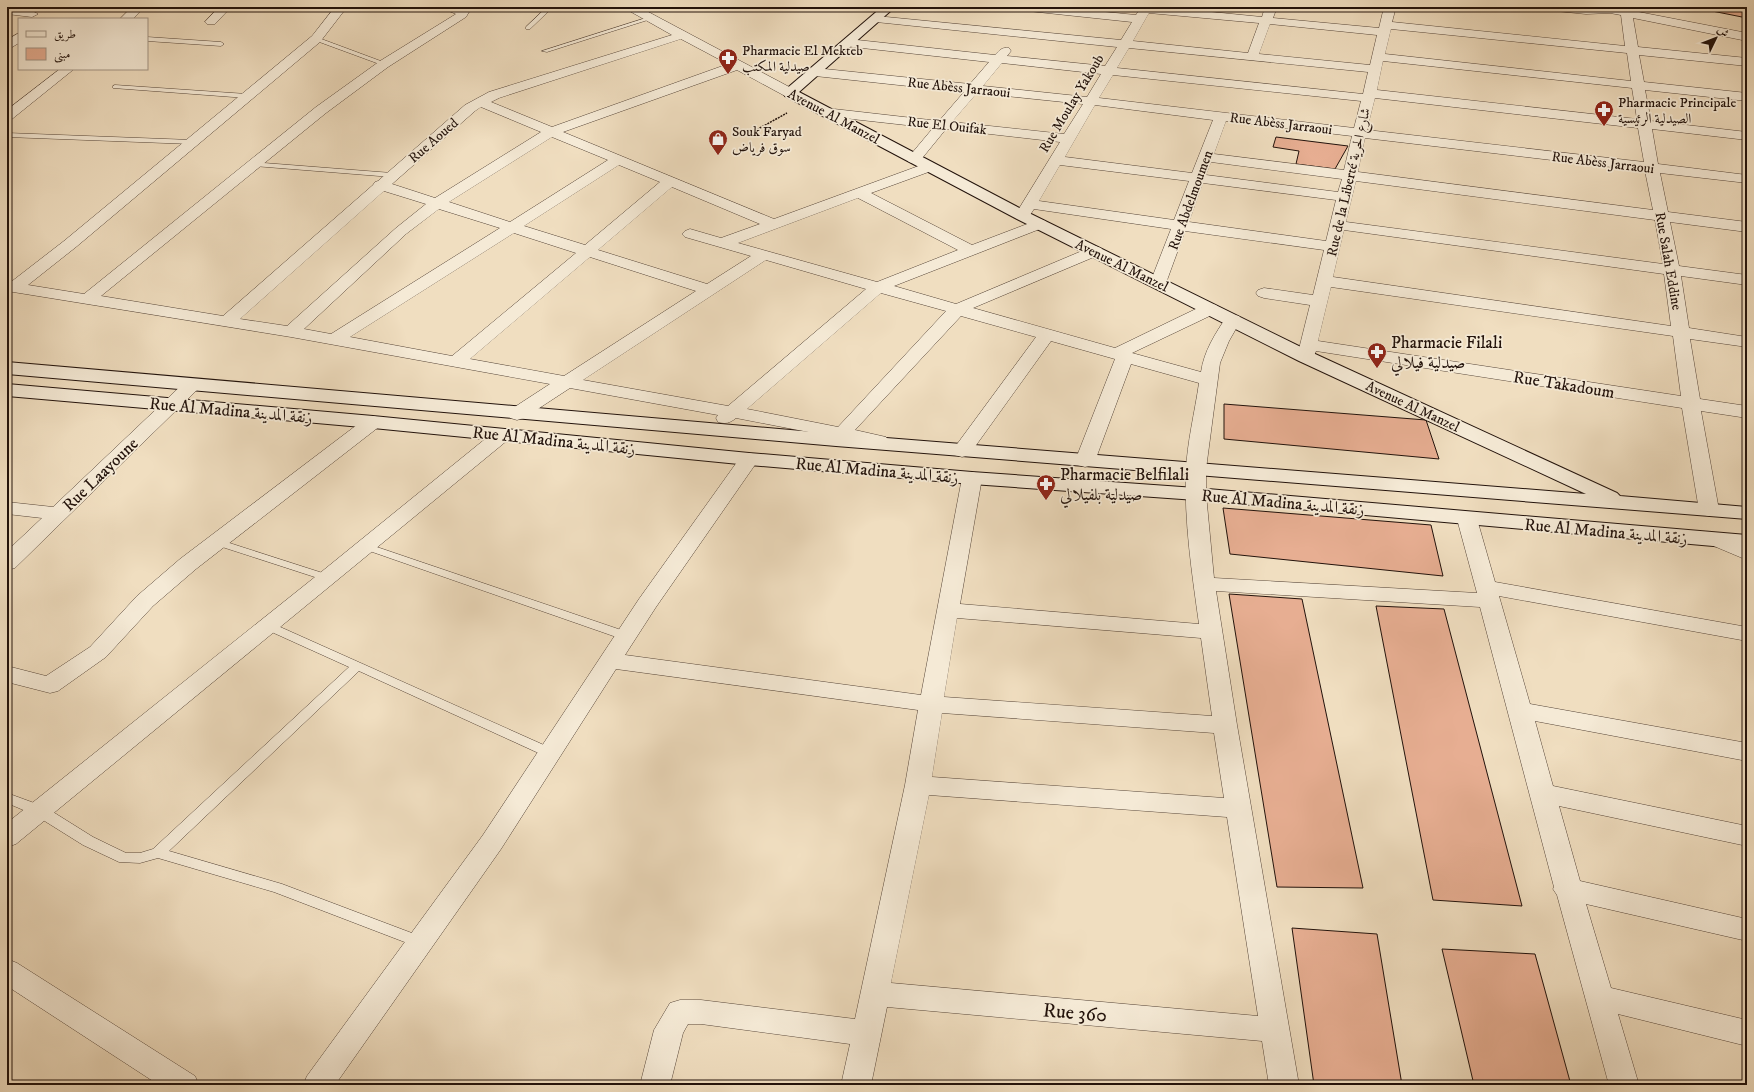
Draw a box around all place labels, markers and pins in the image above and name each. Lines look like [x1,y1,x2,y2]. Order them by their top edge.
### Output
place label: Pharmacie El Mekteb صيدلية المكتب [742,42,863,76]
pharmacy icon: Pharmacie El Mekteb صيدلية المكتب [717,47,739,75]
place label: Pharmacie Principale الصيدلية الرئيسية [1618,94,1737,128]
pharmacy icon: Pharmacie Principale الصيدلية الرئيسية [1593,99,1615,127]
place label: Souk Faryad سوق فرياض [732,123,802,157]
shop icon: Souk Faryad سوق فرياض [707,128,729,156]
place label: Pharmacie Filali صيدلية فيلالي [1391,332,1502,377]
pharmacy icon: Pharmacie Filali صيدلية فيلالي [1366,341,1388,369]
place label: Pharmacie Belfilali صيدلية بلفيلالي [1060,464,1189,509]
pharmacy icon: Pharmacie Belfilali صيدلية بلفيلالي [1035,473,1057,501]

